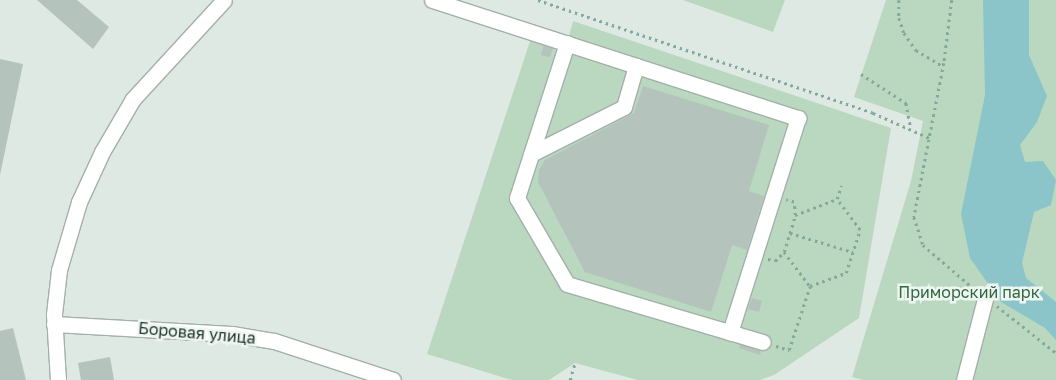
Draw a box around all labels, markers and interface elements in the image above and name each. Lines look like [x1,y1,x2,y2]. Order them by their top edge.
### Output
park label: Приморский парк [898,282,1040,302]
street label: Боровая улица [138,318,256,348]

